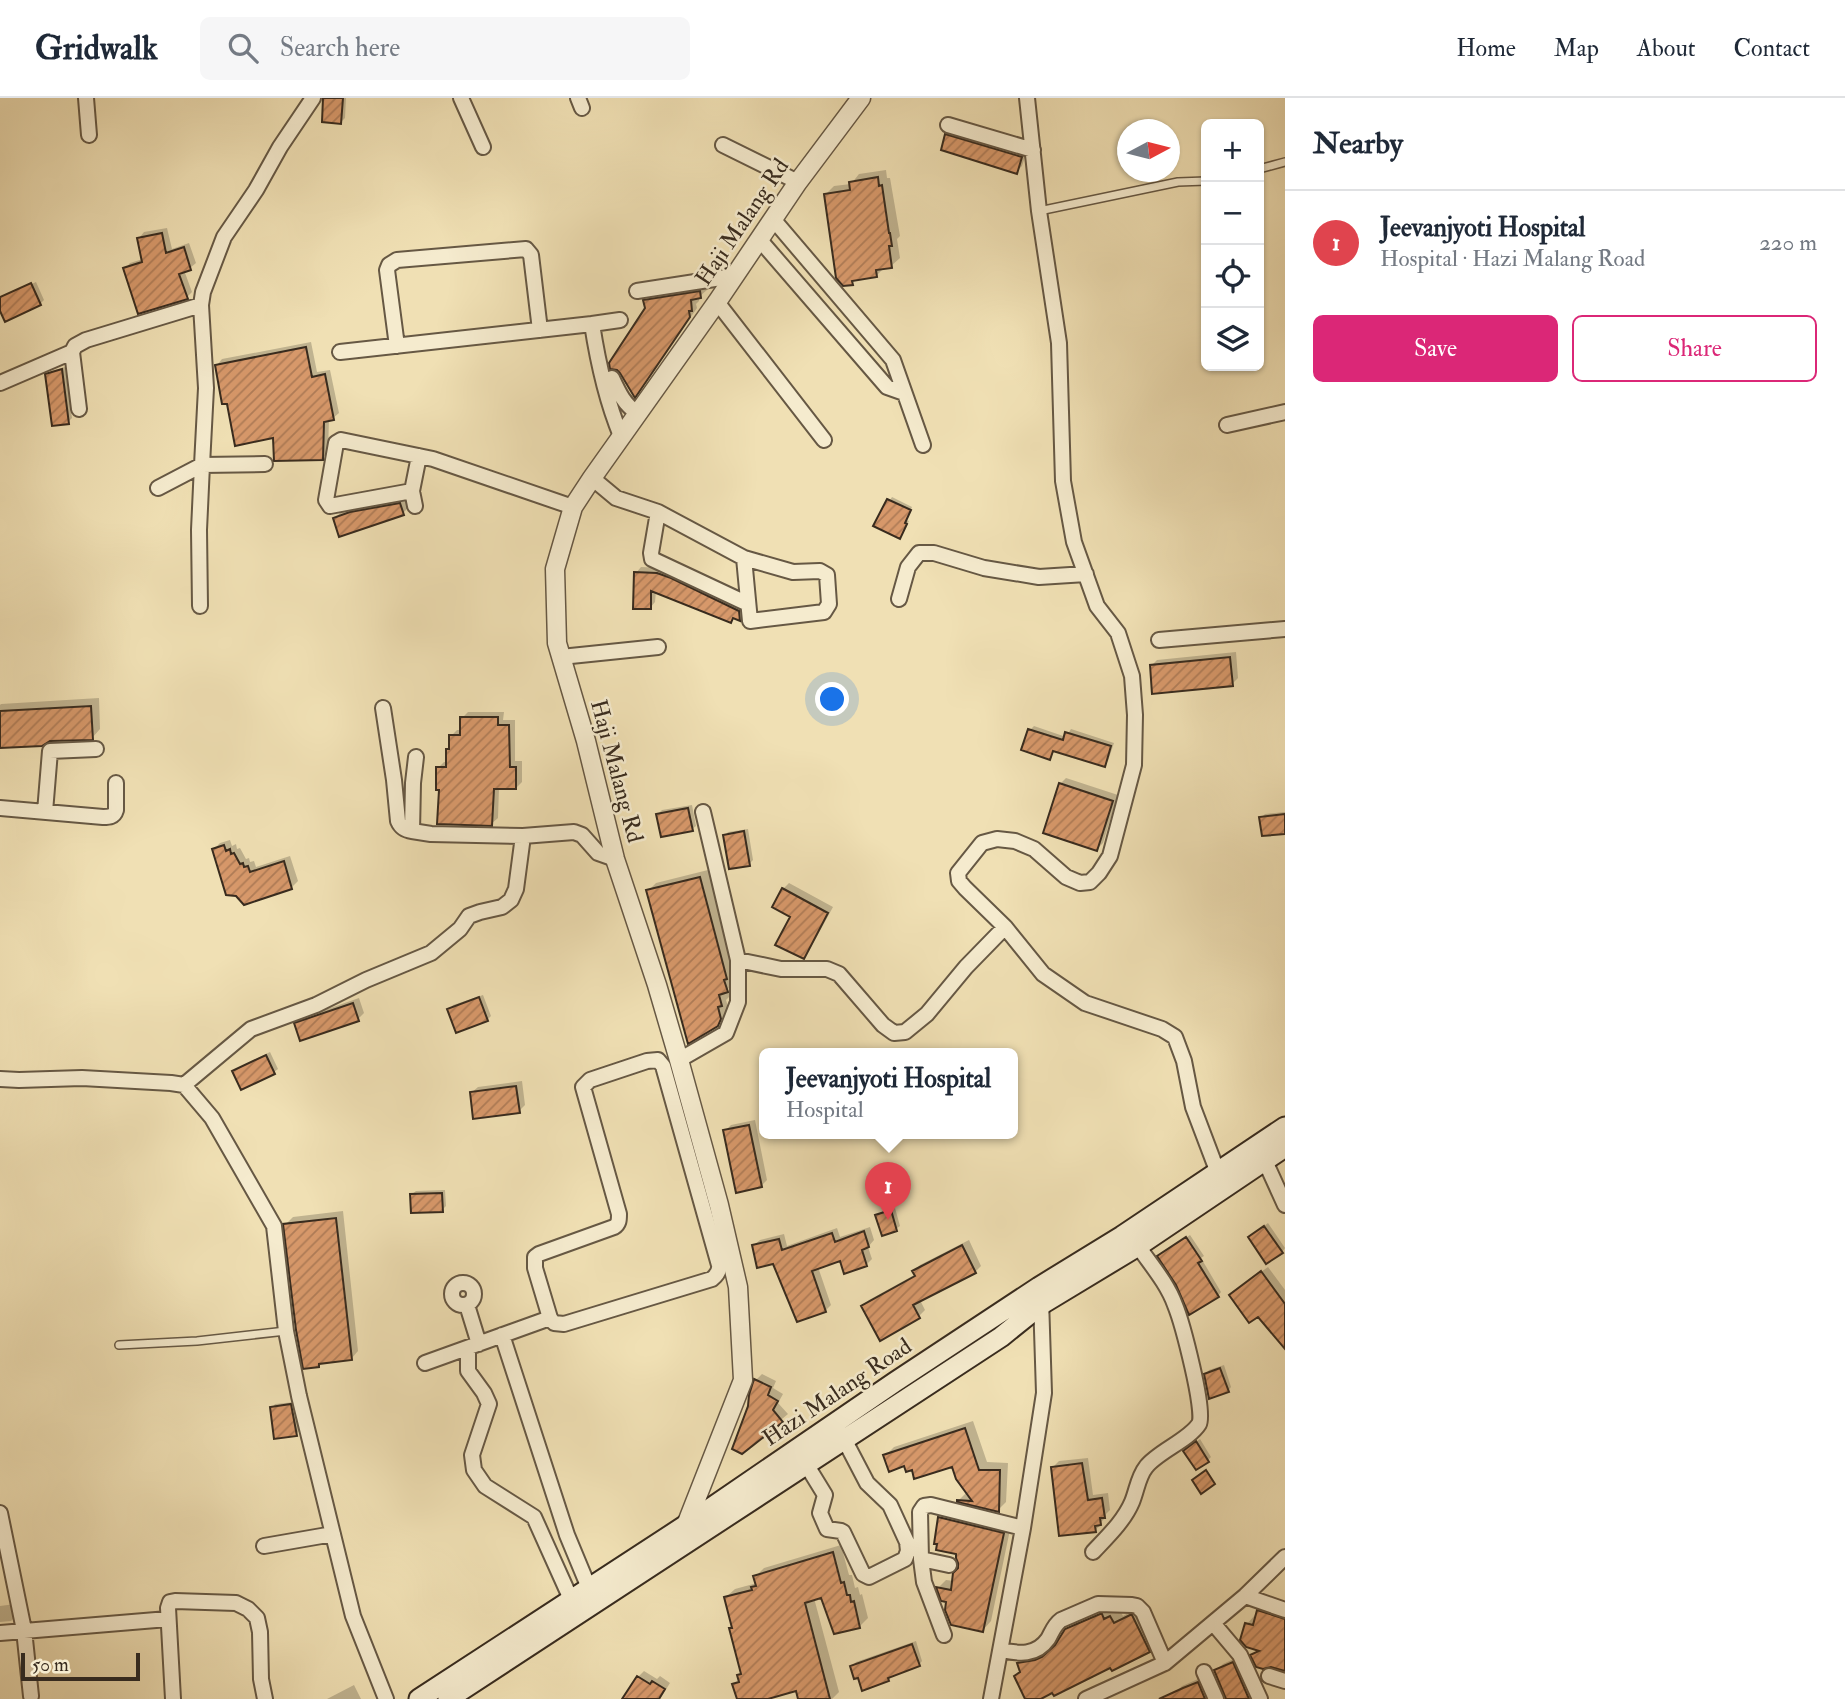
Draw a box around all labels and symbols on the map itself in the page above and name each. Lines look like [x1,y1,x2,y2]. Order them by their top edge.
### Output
north arrow [1117,119,1180,182]
street label: Haji Malang Rd [689,153,795,291]
your location [815,682,849,716]
street label: Haji Malang Rd [584,696,650,846]
pin: 1 [865,1162,911,1220]
street label: Hazi Malang Road [757,1331,917,1453]
scale bar [21,1650,140,1682]

